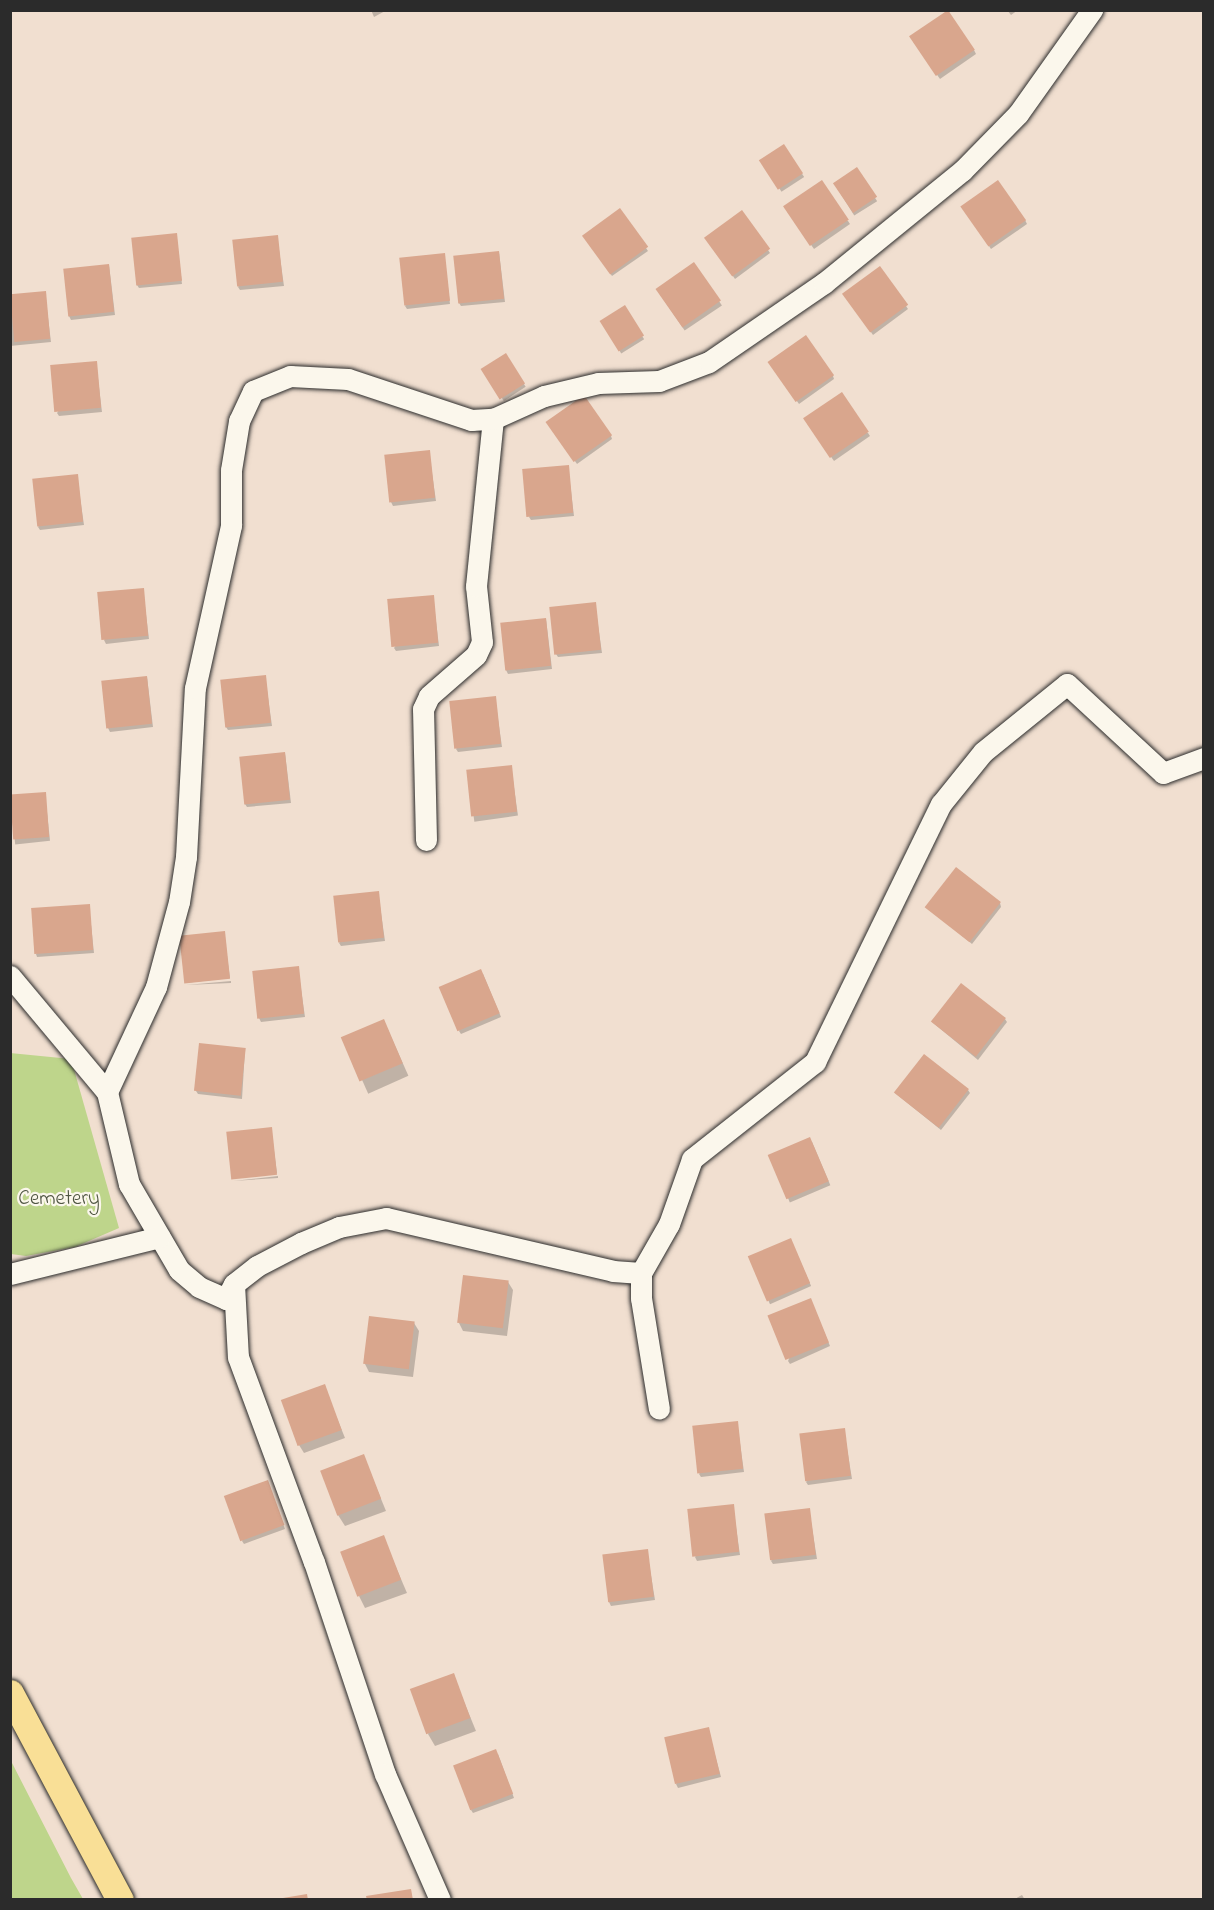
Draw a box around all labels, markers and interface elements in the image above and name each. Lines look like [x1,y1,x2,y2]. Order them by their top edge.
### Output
park label: Cemetery [18,1186,100,1212]

